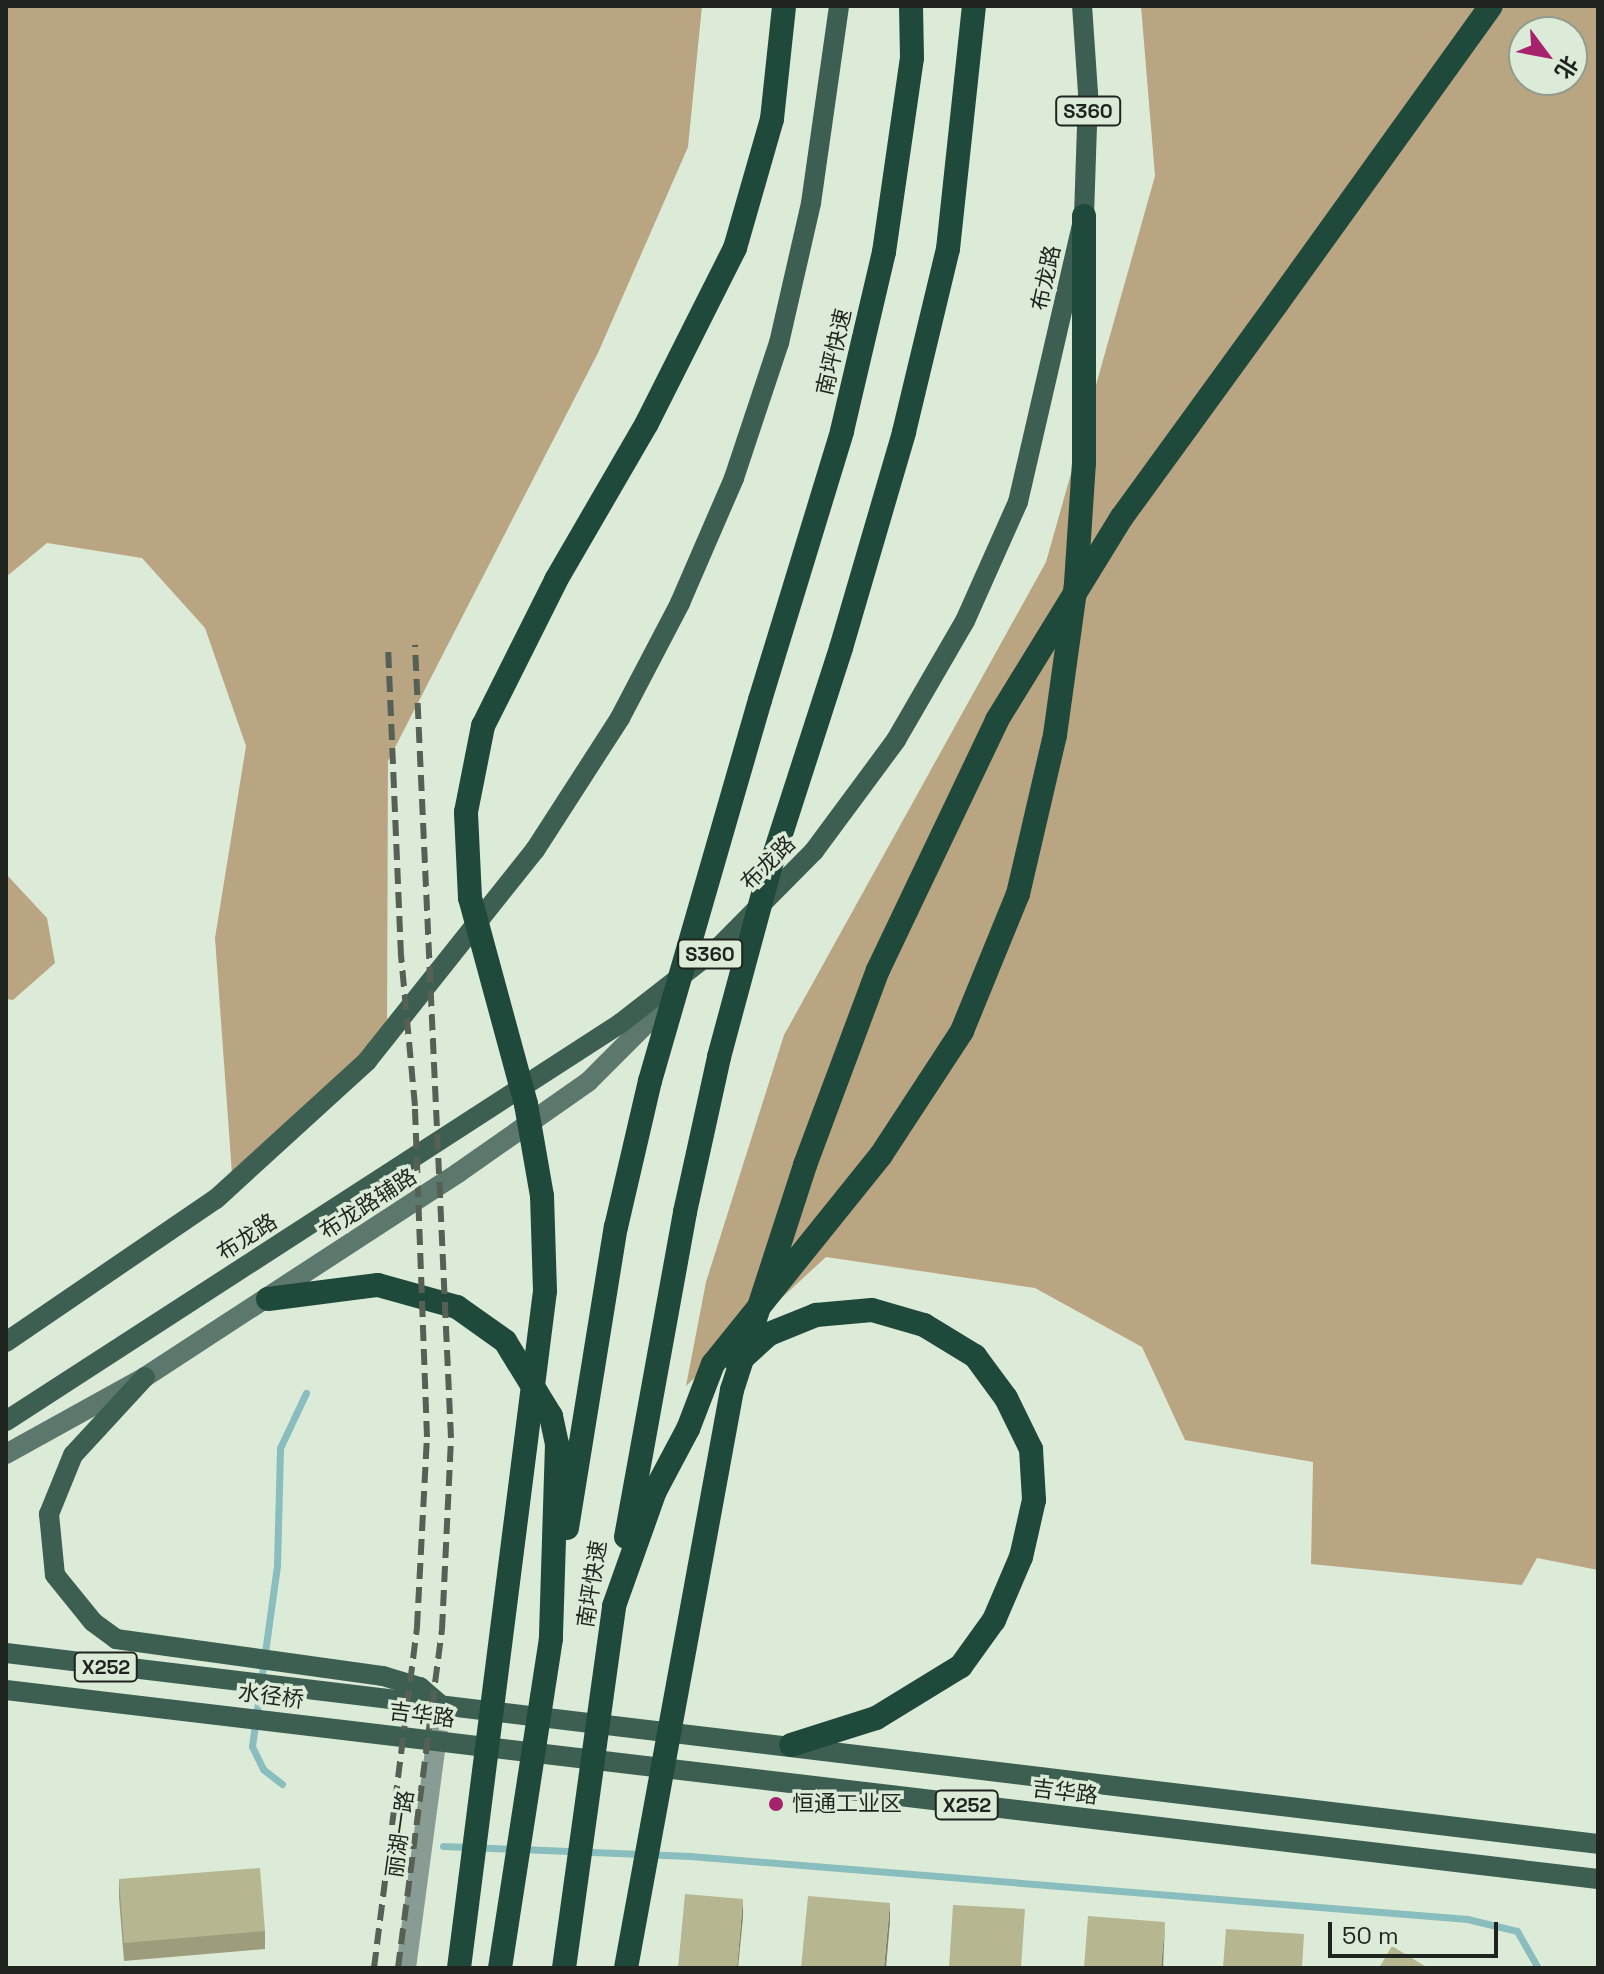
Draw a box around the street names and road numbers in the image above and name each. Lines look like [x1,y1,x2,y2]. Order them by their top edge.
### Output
road number: S360 [1054,95,1122,127]
street label: 布龙路 [1026,243,1066,313]
street label: 南坪快速 [811,306,857,398]
street label: 布龙路 [735,830,801,896]
road number: S360 [676,938,744,970]
street label: 布龙路辅路 [315,1163,421,1245]
street label: 布龙路 [212,1208,282,1266]
street label: 南坪快速 [572,1538,612,1630]
road number: X252 [72,1651,140,1683]
street label: 水径桥 [237,1679,305,1713]
street label: 吉华路 [388,1698,456,1732]
street label: 吉华路 [1031,1775,1099,1809]
street label: 丽湖一路 [381,1789,419,1879]
road number: X252 [933,1789,1001,1821]

